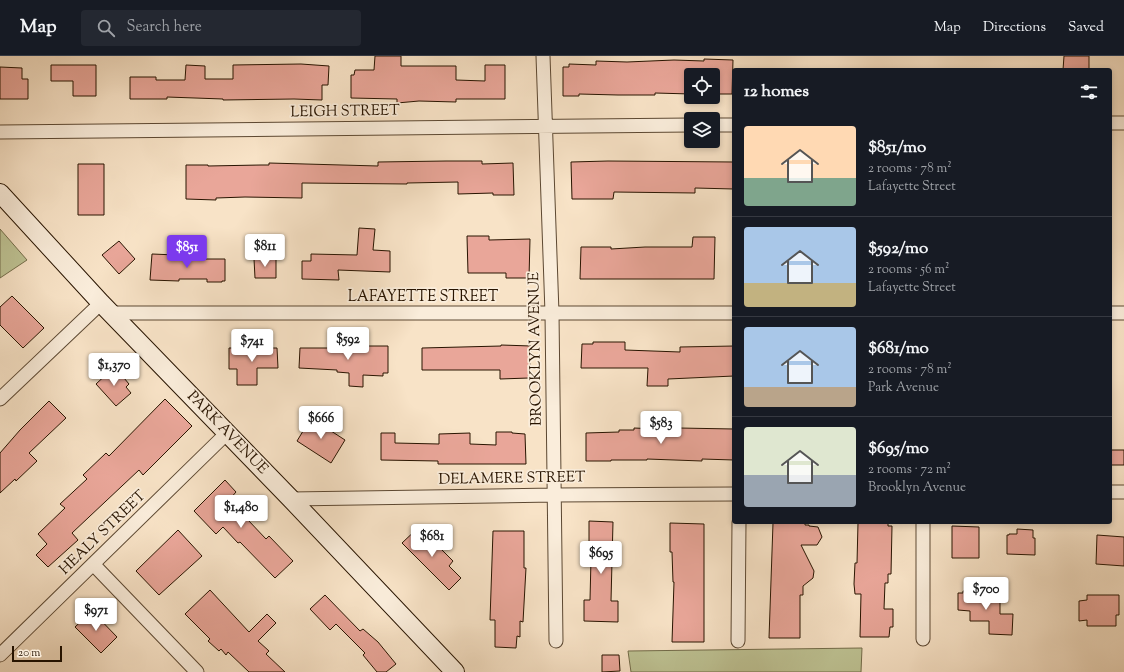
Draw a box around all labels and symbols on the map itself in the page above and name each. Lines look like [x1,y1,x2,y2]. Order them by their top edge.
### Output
street label: LEIGH STREET [290,101,400,123]
pin: $811 [241,234,289,268]
pin: $851 [163,235,211,269]
street label: BROOKLYN AVENUE [524,272,548,426]
street label: LAFAYETTE STREET [348,287,499,308]
pin: $592 [324,327,372,361]
pin: $741 [228,329,276,363]
pin: $1,370 [81,353,147,387]
street label: PARK AVENUE [182,387,272,479]
pin: $666 [297,406,345,440]
pin: $583 [637,411,685,445]
street label: DELAMERE STREET [438,467,586,491]
street label: HEALY STREET [55,486,151,580]
pin: $1,480 [208,495,274,529]
pin: $681 [408,524,456,558]
pin: $695 [577,541,625,575]
pin: $700 [962,577,1010,611]
pin: $971 [72,598,120,632]
scale bar [12,644,62,663]

